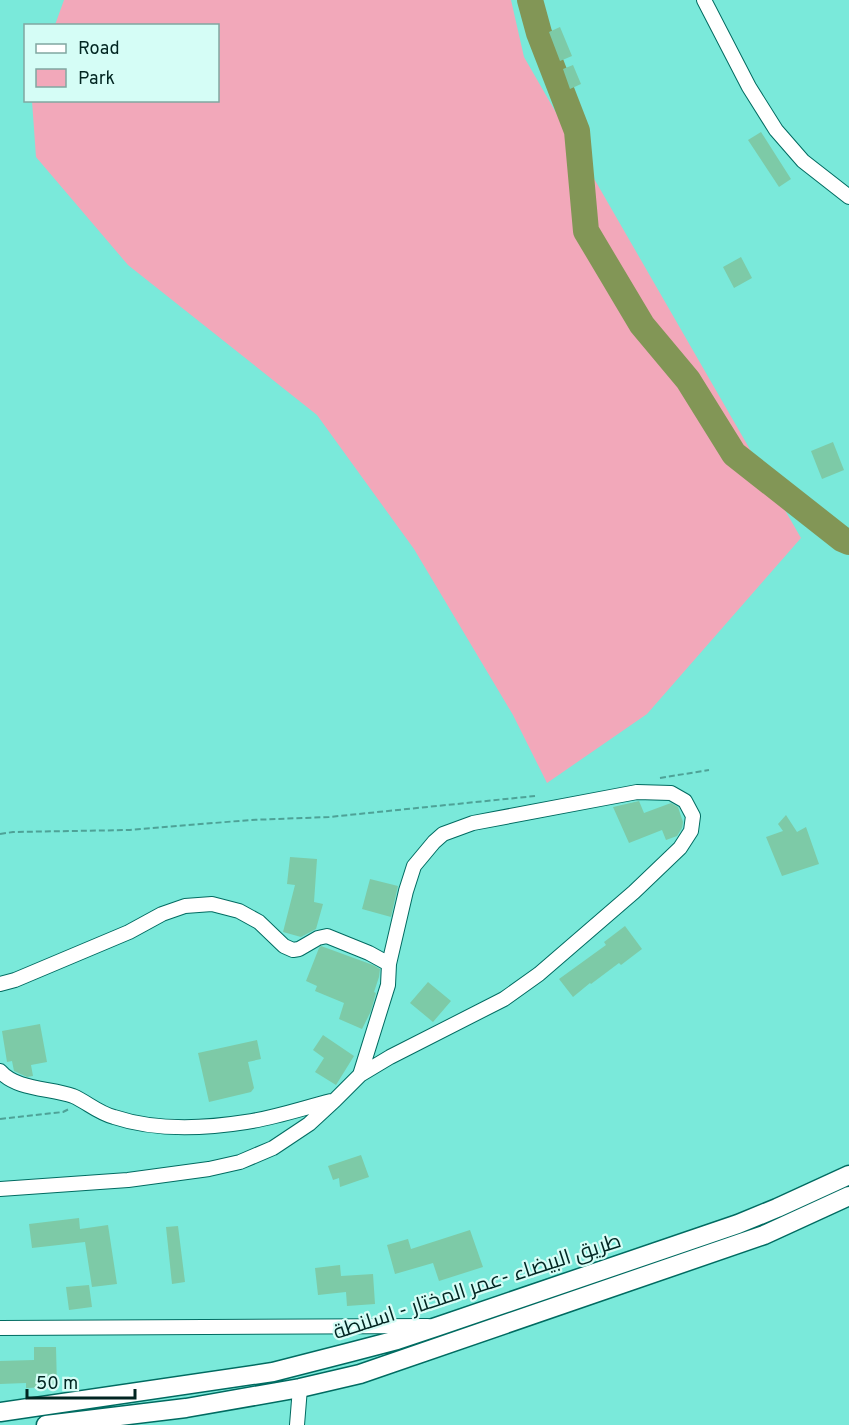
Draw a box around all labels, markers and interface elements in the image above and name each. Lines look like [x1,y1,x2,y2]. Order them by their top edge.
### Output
legend [24,24,219,102]
text: Road [78,38,120,61]
text: Park [78,68,115,91]
street label: طريق البيضاء -عمر المختار - اسلنطة [330,1228,625,1347]
scale bar [27,1362,135,1400]
text: 50 m [36,1373,78,1396]

